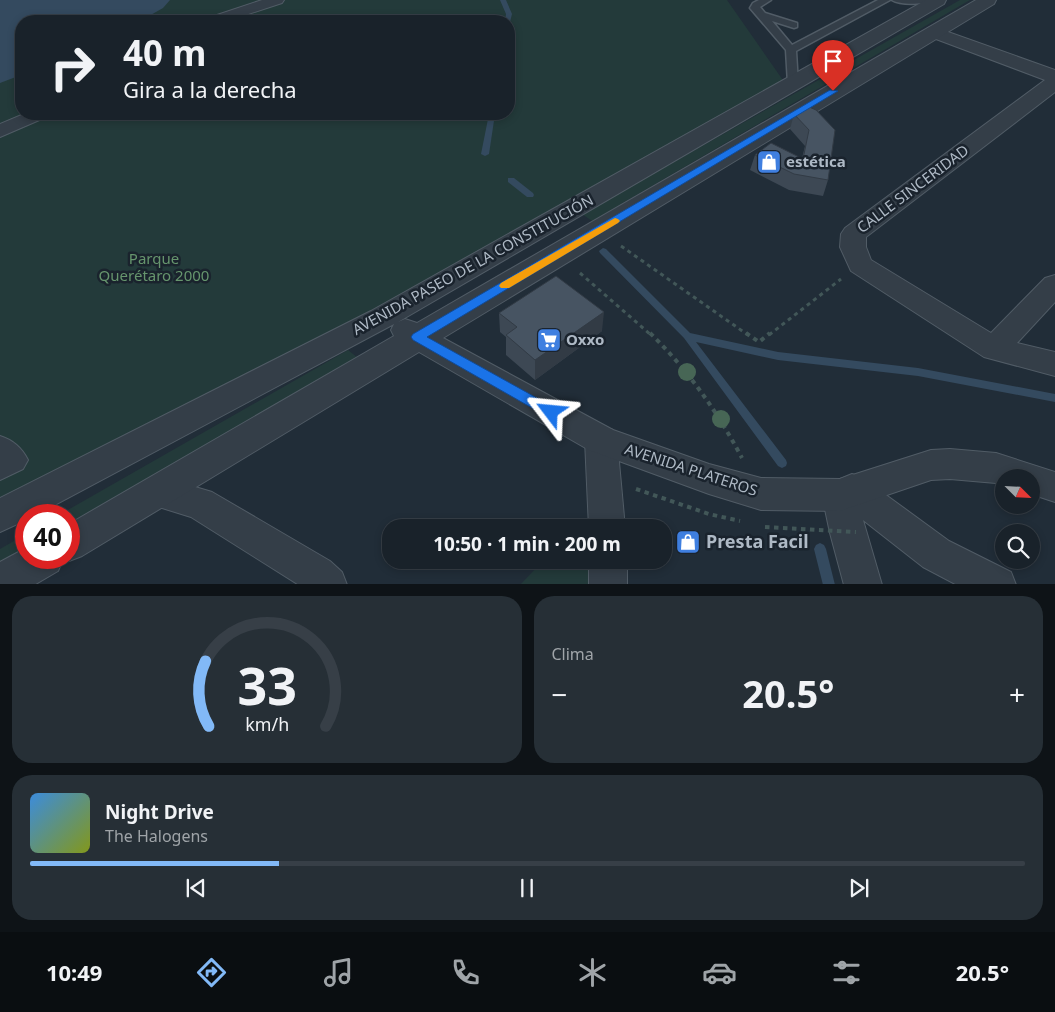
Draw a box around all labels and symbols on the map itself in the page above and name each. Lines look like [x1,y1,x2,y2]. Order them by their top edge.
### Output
pin [812,40,854,91]
street label: CALLE SINCERIDAD [852,140,972,237]
shop icon: estética [756,149,782,175]
place label: estética [786,151,846,171]
street label: AVENIDA PASEO DE LA CONSTITUCIÓN [348,189,597,339]
park label: Parque Querétaro 2000 [99,248,209,285]
supermarket icon: Oxxo [536,327,562,353]
place label: Oxxo [566,329,604,349]
position arrow [524,385,576,437]
street label: AVENIDA PLATEROS [622,438,760,500]
north arrow [995,469,1040,514]
speed limit sign: 40 [15,504,80,569]
shop icon: Presta Facil [675,529,701,555]
place label: Presta Facil [706,529,809,553]

